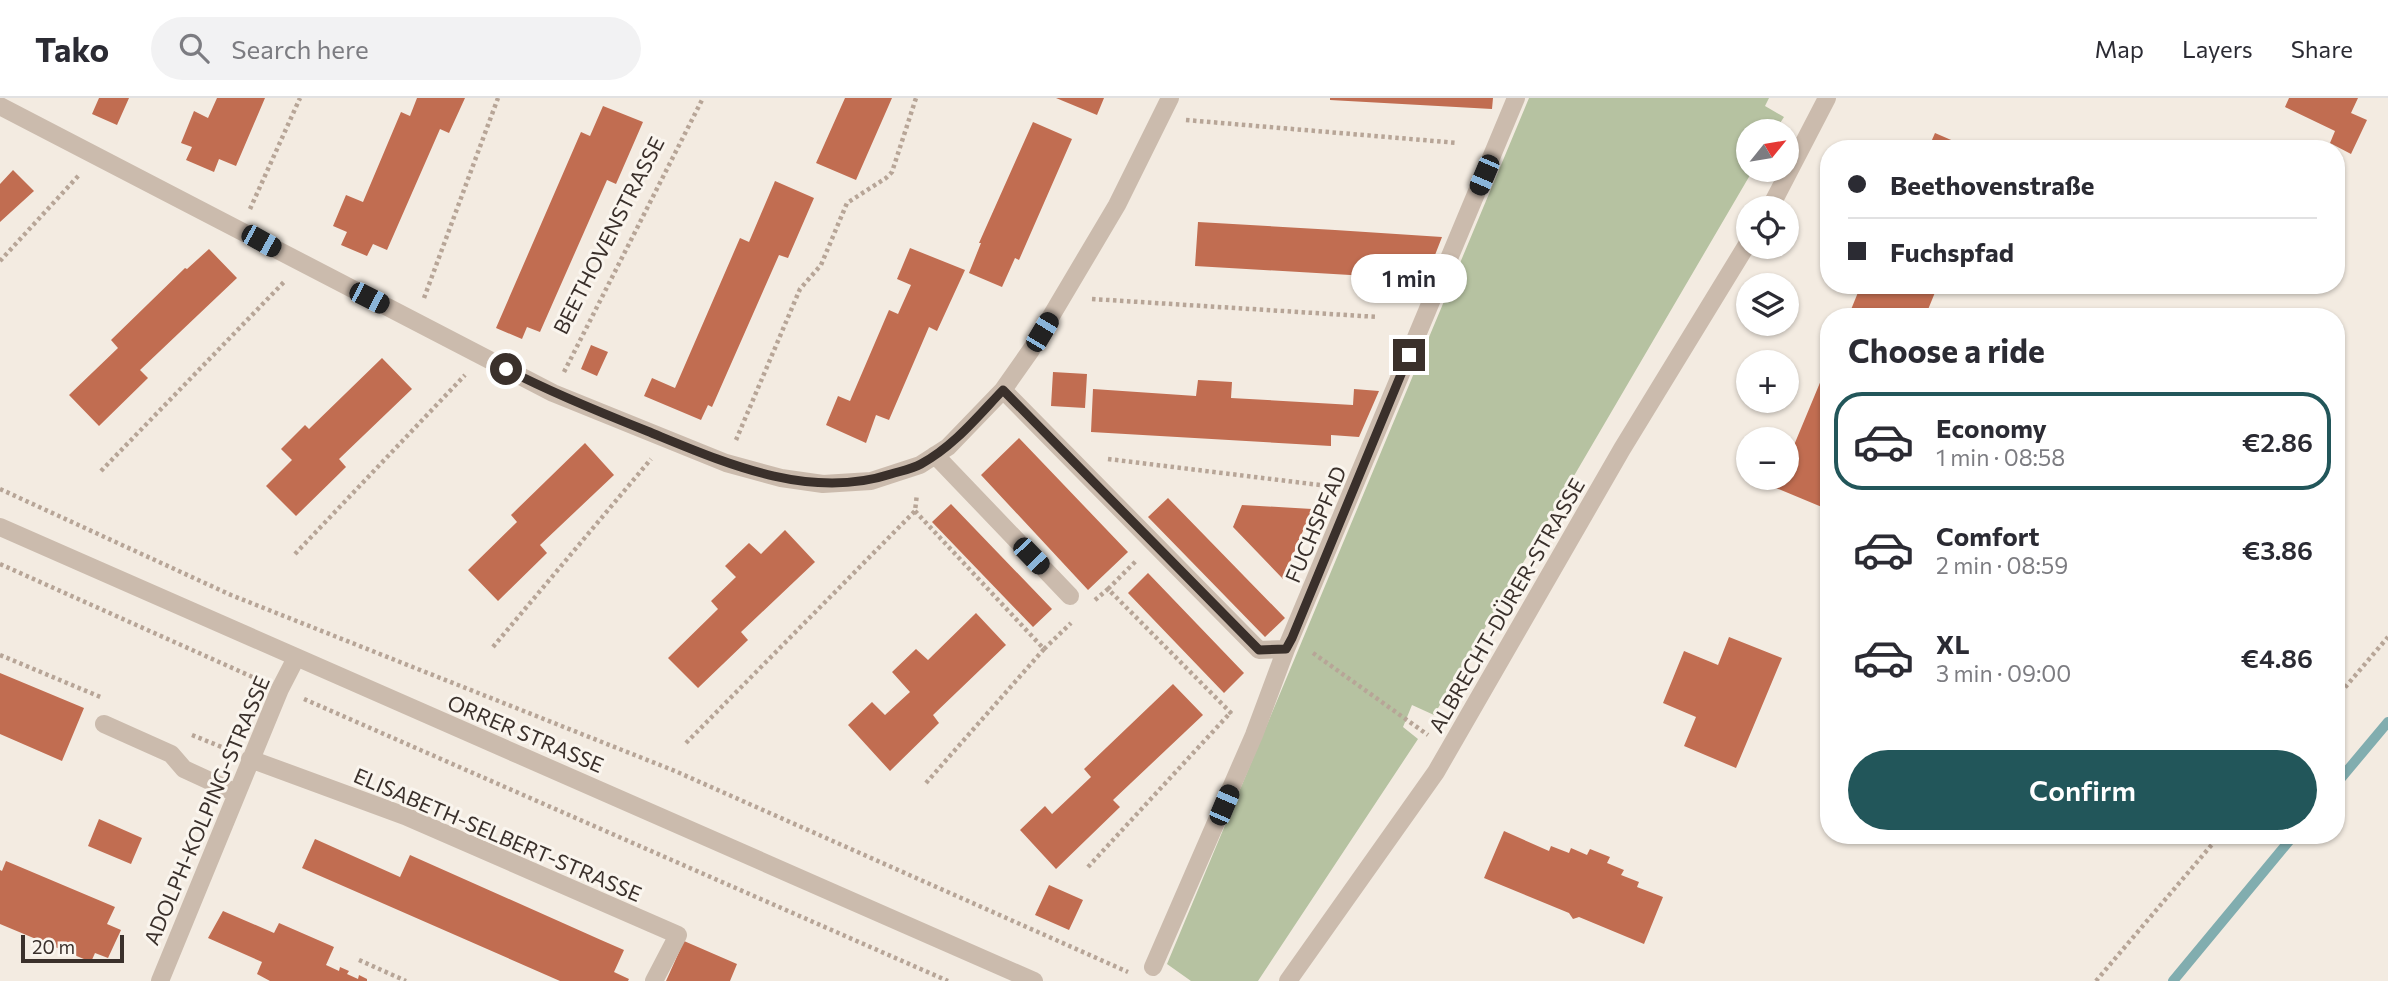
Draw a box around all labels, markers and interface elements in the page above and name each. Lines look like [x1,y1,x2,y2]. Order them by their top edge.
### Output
search box [151,17,641,80]
text: Tako [35,28,109,69]
icon: search [175,29,213,67]
text: Search here [231,33,369,64]
text: Map [2095,34,2144,63]
text: Layers [2182,34,2253,63]
text: Share [2291,34,2353,63]
north arrow [1736,119,1799,182]
map controls [1736,119,1799,490]
street label: BEETHOVENSTRASSE [547,132,669,338]
car [1467,152,1502,198]
text: Beethovenstraße [1890,169,2095,200]
button: locate [1736,196,1799,259]
car [238,222,285,260]
text: Fuchspfad [1890,236,2014,267]
callout: 1 min [1351,254,1467,302]
text: 1 min [1382,264,1436,292]
button: layers [1736,273,1799,336]
car [346,279,393,317]
car [1023,309,1062,355]
text: Choose a ride [1848,330,2045,370]
route end [1393,339,1425,371]
button: + [1736,350,1799,413]
route start [490,353,522,385]
icon: car [1852,410,1915,473]
text: Economy [1936,412,2047,443]
text: €2.86 [2242,426,2313,457]
button: − [1736,427,1799,490]
text: 1 min · 08:58 [1936,443,2065,471]
street label: FUCHSPFAD [1279,462,1351,586]
street label: ALBRECHT-DÜRER-STRASSE [1423,473,1589,737]
icon: car [1852,518,1915,581]
text: Comfort [1936,520,2039,551]
car [1009,534,1054,578]
text: €3.86 [2242,534,2313,565]
text: 2 min · 08:59 [1936,551,2068,579]
icon: car [1852,626,1915,689]
text: XL [1936,628,1970,659]
text: €4.86 [2241,642,2313,673]
text: 3 min · 09:00 [1936,659,2071,687]
street label: ADOLPH-KOLPING-STRASSE [138,672,274,948]
street label: ORRER STRASSE [444,689,608,777]
button: Confirm [1848,750,2317,830]
street label: ELISABETH-SELBERT-STRASSE [350,762,646,906]
car [1207,782,1242,828]
scale bar [21,932,124,964]
text: 20 m [32,935,75,958]

